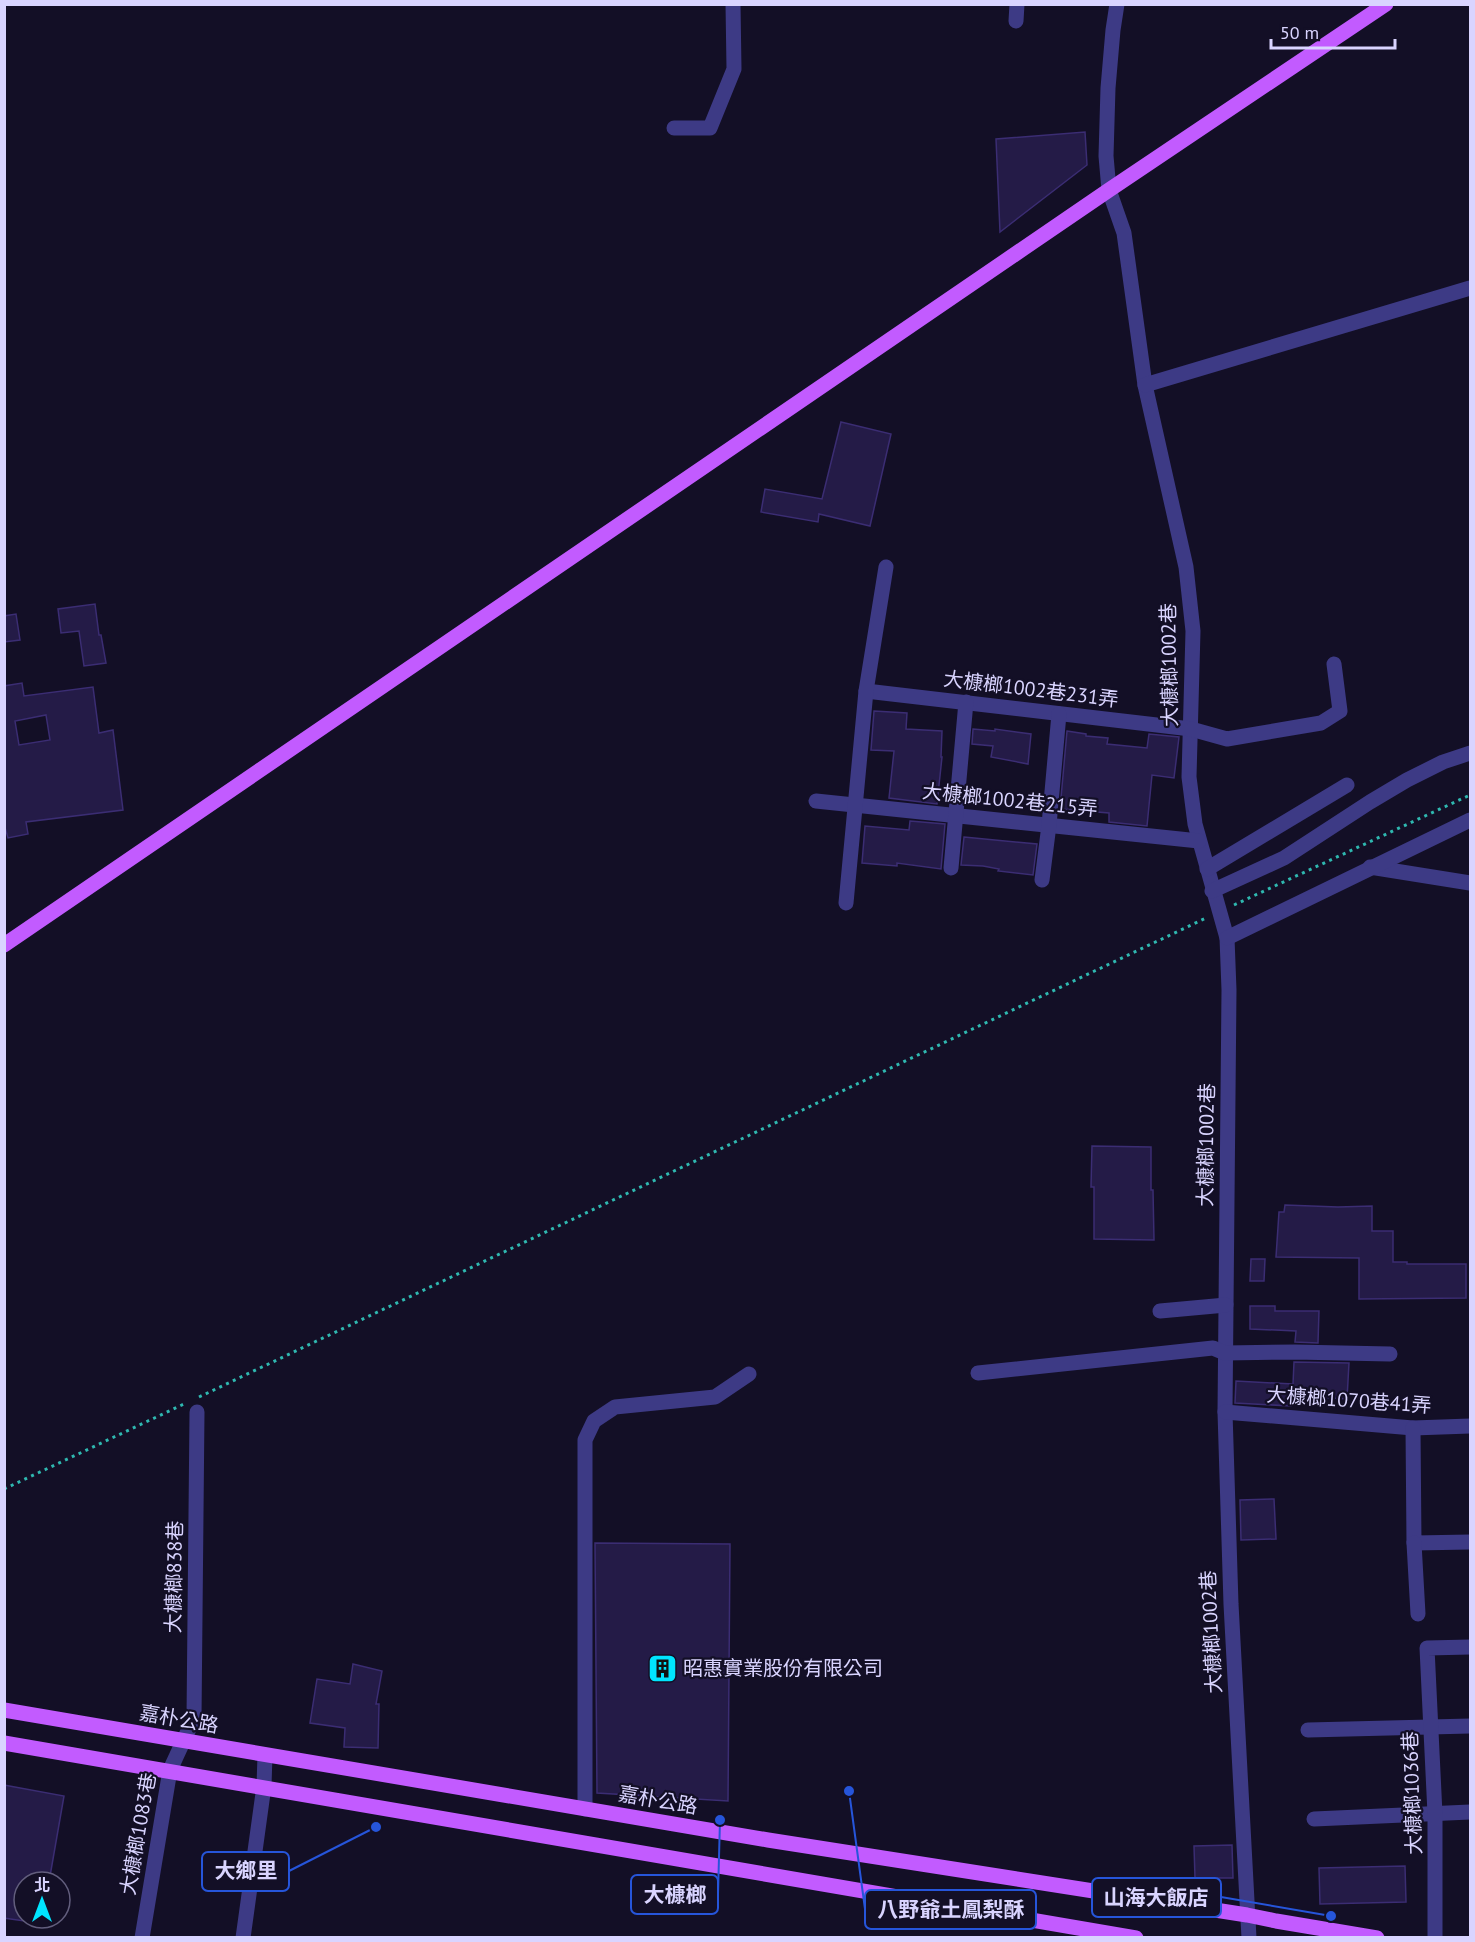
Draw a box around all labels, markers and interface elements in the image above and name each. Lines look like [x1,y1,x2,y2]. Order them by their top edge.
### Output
scale bar [1271,12,1396,50]
text: 50 m [1280,21,1319,44]
street label: 大槺榔1002巷 [1155,603,1183,727]
street label: 大槺榔1002巷231弄 [942,665,1120,713]
street label: 大槺榔1002巷215弄 [921,778,1099,822]
street label: 大槺榔1002巷 [1192,1083,1220,1207]
street label: 大槺榔1070巷41弄 [1266,1381,1432,1419]
street label: 大槺榔838巷 [160,1520,188,1634]
street label: 大槺榔1002巷 [1195,1570,1227,1694]
building icon: 昭惠實業股份有限公司 [646,1652,678,1684]
place label: 昭惠實業股份有限公司 [683,1655,883,1681]
street label: 嘉朴公路 [137,1699,221,1739]
street label: 大槺榔1036巷 [1397,1731,1427,1855]
street label: 大槺榔1083巷 [114,1771,162,1897]
street label: 嘉朴公路 [616,1780,700,1820]
callout: 大鄉里 [202,1852,289,1891]
text: 大鄉里 [215,1857,278,1884]
north arrow [12,1870,72,1930]
text: 北 [34,1875,50,1895]
callout: 大槺榔 [631,1875,718,1914]
callout: 山海大飯店 [1092,1878,1221,1917]
text: 大槺榔 [644,1881,707,1908]
text: 山海大飯店 [1104,1884,1209,1911]
callout: 八野爺土鳳梨酥 [865,1890,1036,1929]
text: 八野爺土鳳梨酥 [878,1896,1025,1923]

